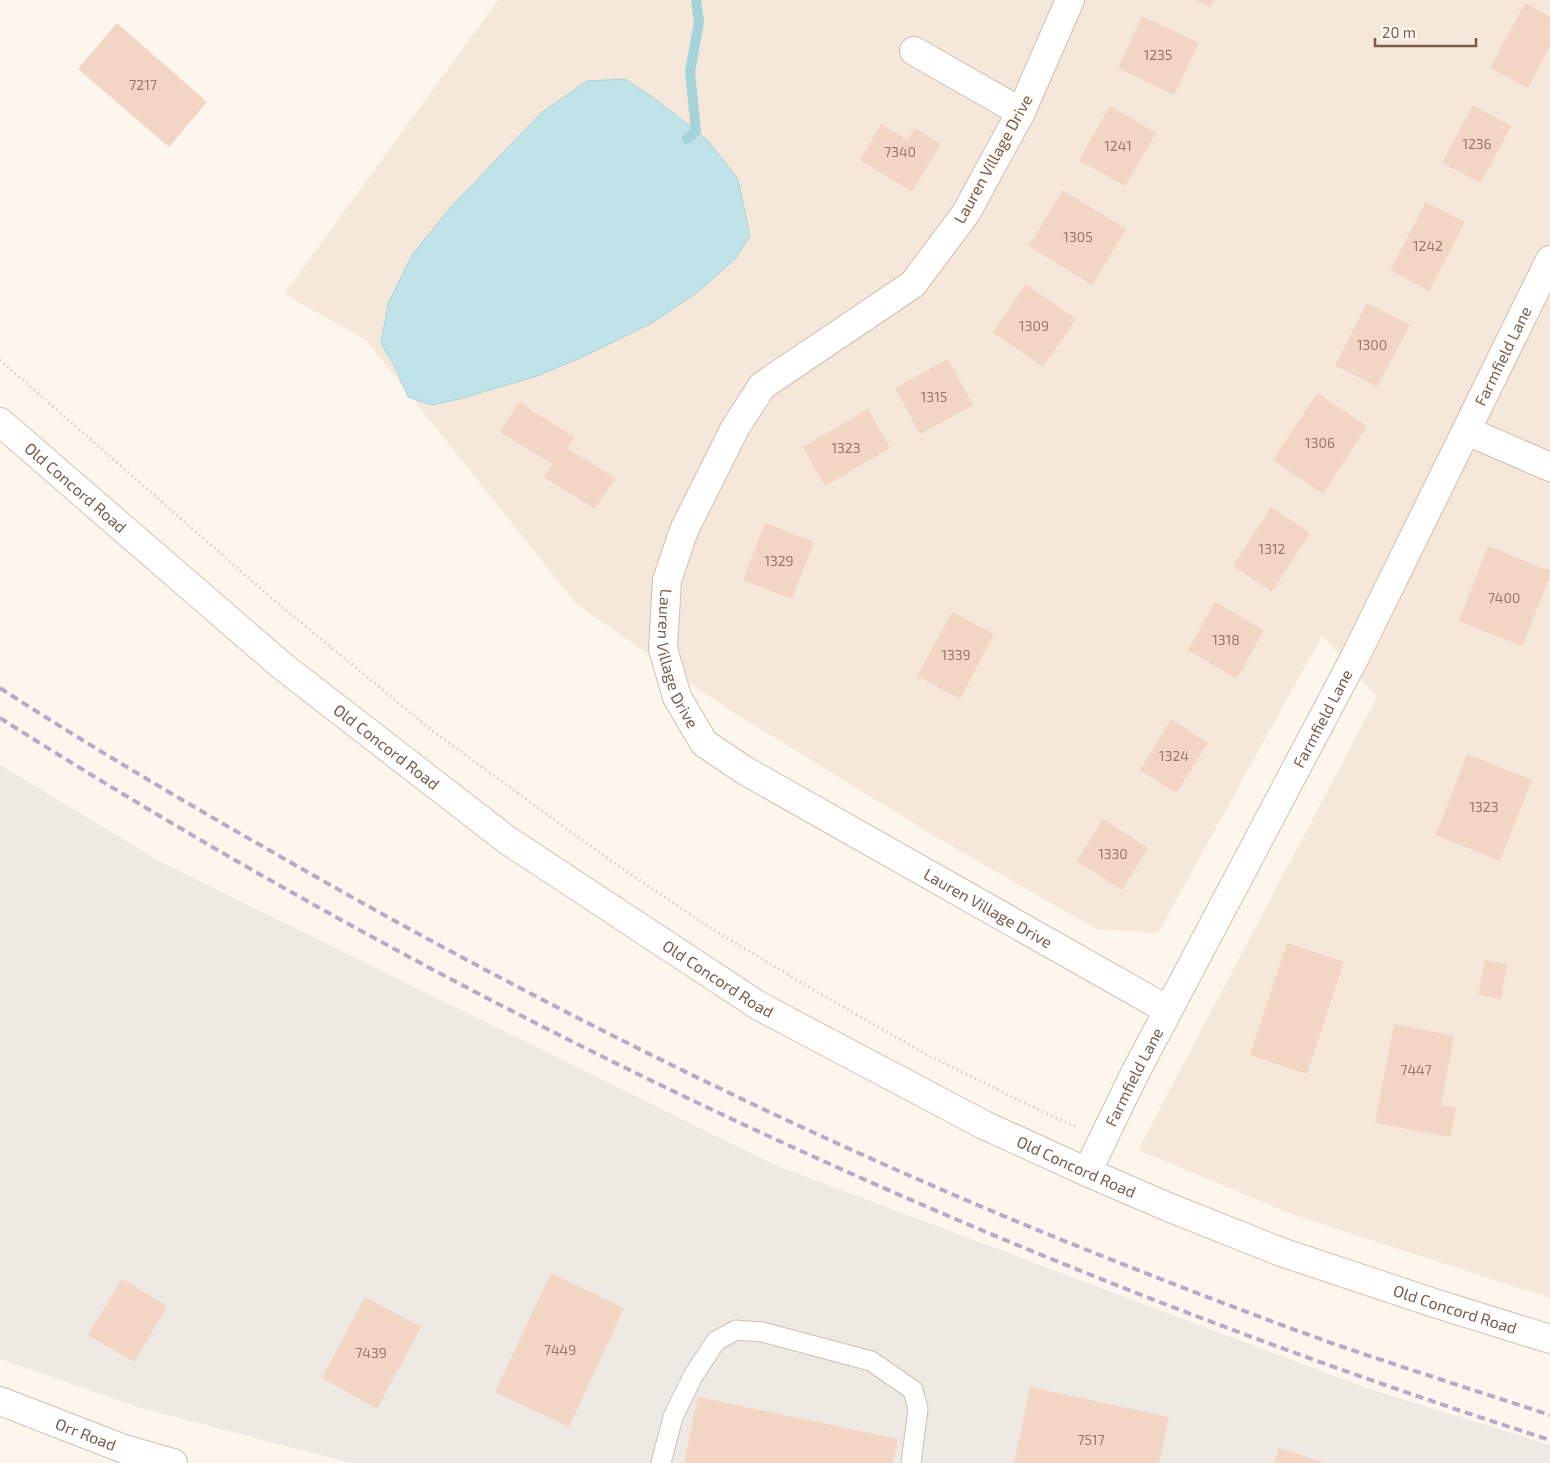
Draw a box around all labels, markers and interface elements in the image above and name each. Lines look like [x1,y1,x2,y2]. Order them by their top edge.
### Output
scale bar [1375,15,1476,47]
text: 20 m [1382,23,1416,41]
house number: 1235 [1144,46,1172,63]
house number: 7217 [129,76,157,93]
street label: Lauren Village Drive [949,91,1036,227]
house number: 1236 [1462,135,1492,152]
house number: 1241 [1104,137,1132,154]
house number: 7340 [884,143,916,160]
house number: 1305 [1063,228,1093,245]
house number: 1242 [1413,237,1443,254]
street label: Farmfield Lane [1470,303,1535,409]
house number: 1309 [1019,317,1049,334]
house number: 1300 [1357,336,1387,353]
house number: 1315 [921,388,947,405]
house number: 1306 [1305,434,1335,451]
street label: Old Concord Road [21,438,131,536]
house number: 1323 [831,439,861,456]
house number: 1312 [1259,540,1286,557]
house number: 1329 [764,552,794,569]
street label: Lauren Village Drive [654,588,703,731]
house number: 7400 [1488,589,1520,606]
house number: 1318 [1212,631,1240,648]
house number: 1339 [941,646,971,663]
street label: Farmfield Lane [1288,666,1356,771]
street label: Old Concord Road [330,700,443,793]
house number: 1324 [1159,747,1189,764]
house number: 1323 [1469,798,1499,815]
house number: 1330 [1098,845,1128,862]
street label: Lauren Village Drive [921,864,1056,952]
street label: Old Concord Road [659,935,777,1021]
street label: Farmfield Lane [1101,1024,1166,1129]
house number: 7447 [1400,1061,1432,1078]
street label: Old Concord Road [1014,1131,1139,1201]
street label: Old Concord Road [1391,1280,1519,1337]
house number: 7449 [544,1341,576,1358]
house number: 7439 [355,1344,387,1361]
street label: Orr Road [53,1413,119,1454]
house number: 7517 [1077,1431,1105,1448]

